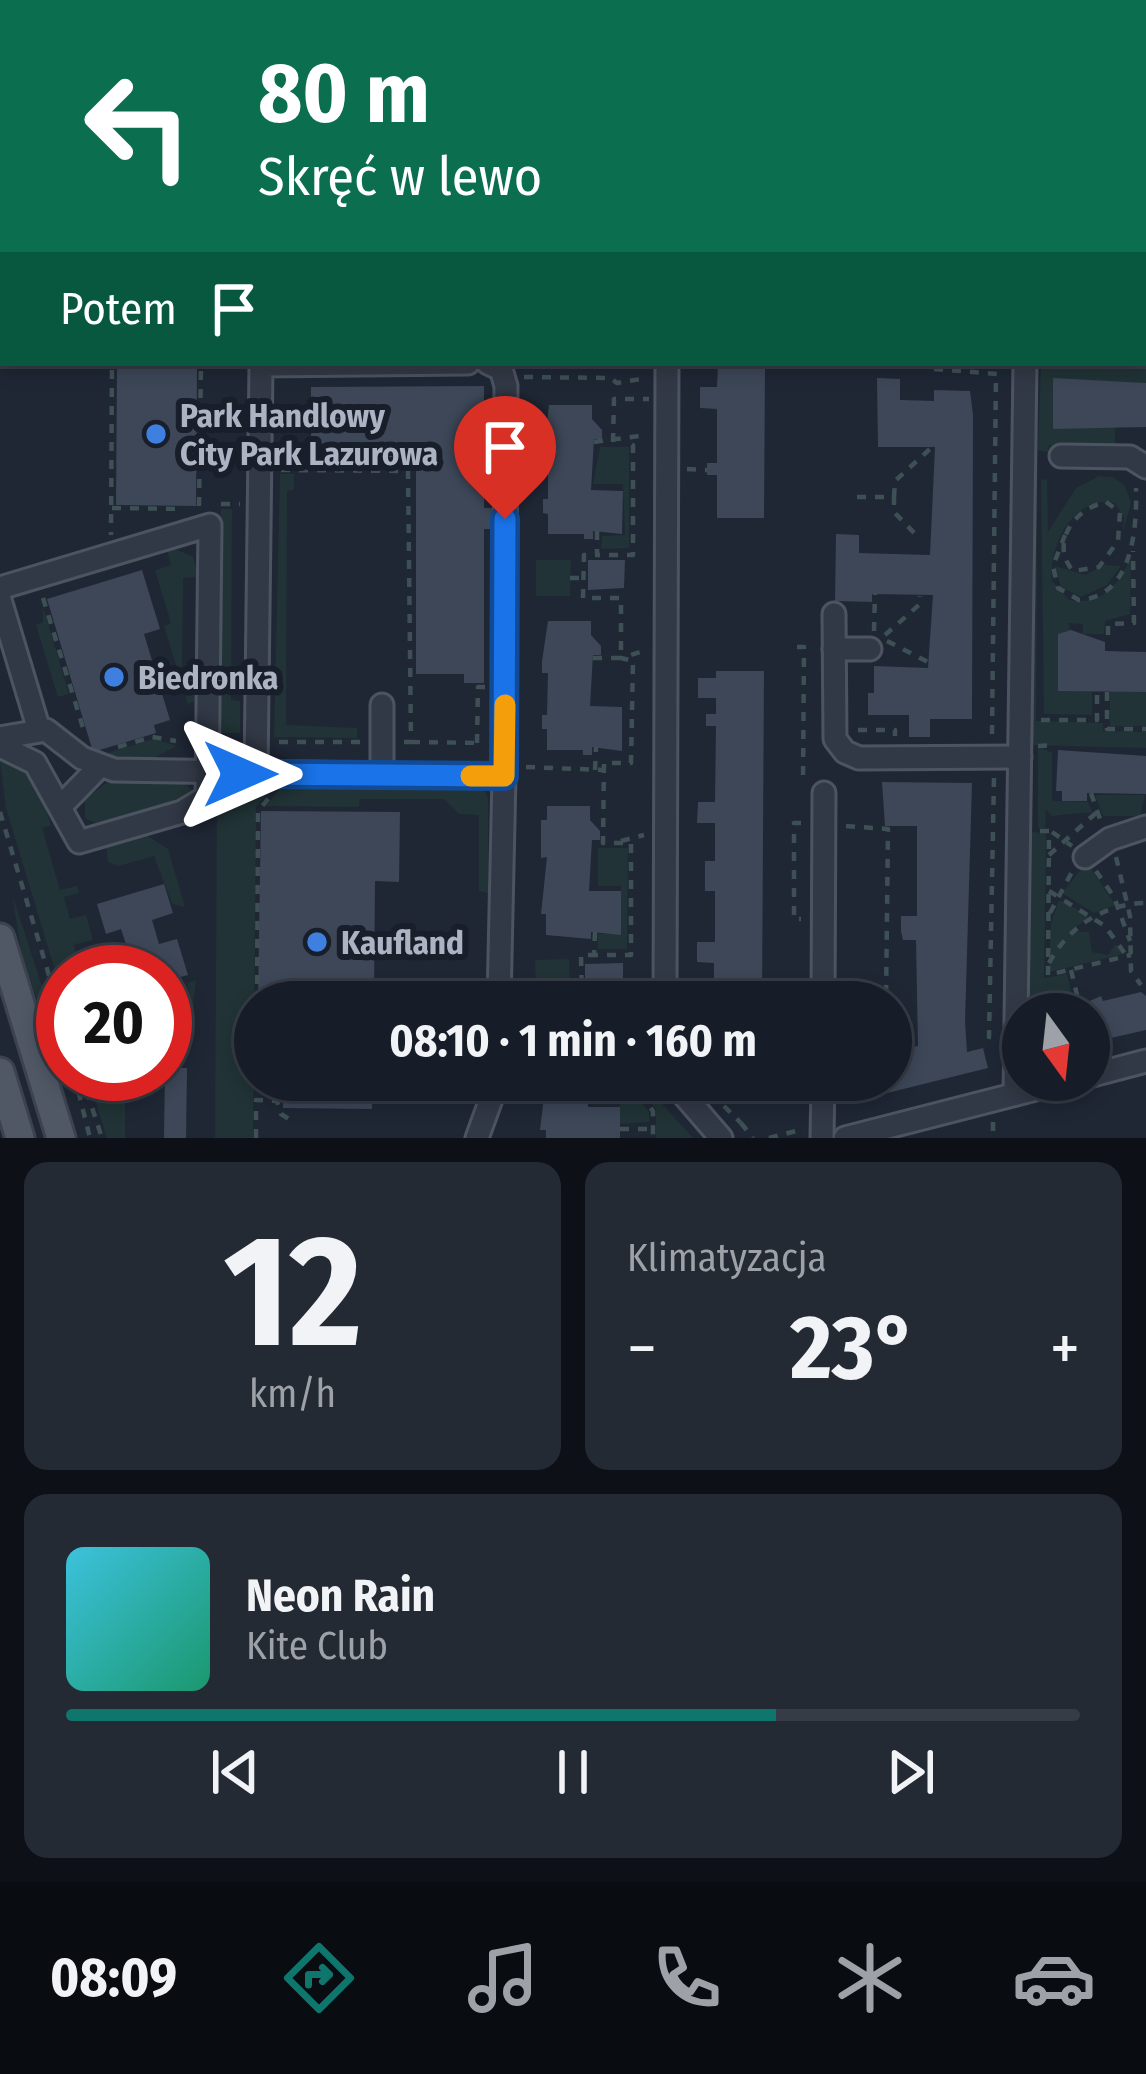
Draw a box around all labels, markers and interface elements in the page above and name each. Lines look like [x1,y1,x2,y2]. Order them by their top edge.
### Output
text: 80 m [258,43,430,144]
icon: left [60,48,216,204]
text: Skręć w lewo [258,145,542,209]
icon: arrive [201,276,267,342]
text: Potem [60,282,177,336]
place label: Park Handlowy City Park Lazurowa [180,396,438,474]
pin [454,396,556,519]
icon: arrive [472,414,538,480]
marker: Park Handlowy City Park Lazurowa [143,421,169,447]
place label: Biedronka [138,658,278,698]
marker: Biedronka [101,664,127,690]
position arrow [177,711,303,837]
place label: Kaufland [341,923,464,963]
marker: Kaufland [304,929,330,955]
speed limit sign: 20 [36,945,192,1101]
north arrow [1002,993,1110,1101]
map controls [1002,993,1110,1101]
text: 08:10 · 1 min · 160 m [389,1014,757,1068]
text: 12 [223,1199,362,1386]
text: Klimatyzacja [627,1235,827,1281]
text: 23° [790,1294,917,1402]
text: − [627,1309,657,1388]
text: + [1050,1309,1080,1388]
text: km/h [249,1371,336,1417]
text: Neon Rain [246,1569,435,1623]
text: Kite Club [246,1623,388,1669]
icon: previous [202,1739,268,1805]
icon: pause [540,1739,606,1805]
icon: next [878,1739,944,1805]
icon: directions [277,1936,361,2020]
icon: music [461,1936,545,2020]
icon: phone [645,1936,729,2020]
icon: climate [828,1936,912,2020]
icon: car [1012,1936,1096,2020]
text: 08:09 [50,1946,177,2010]

